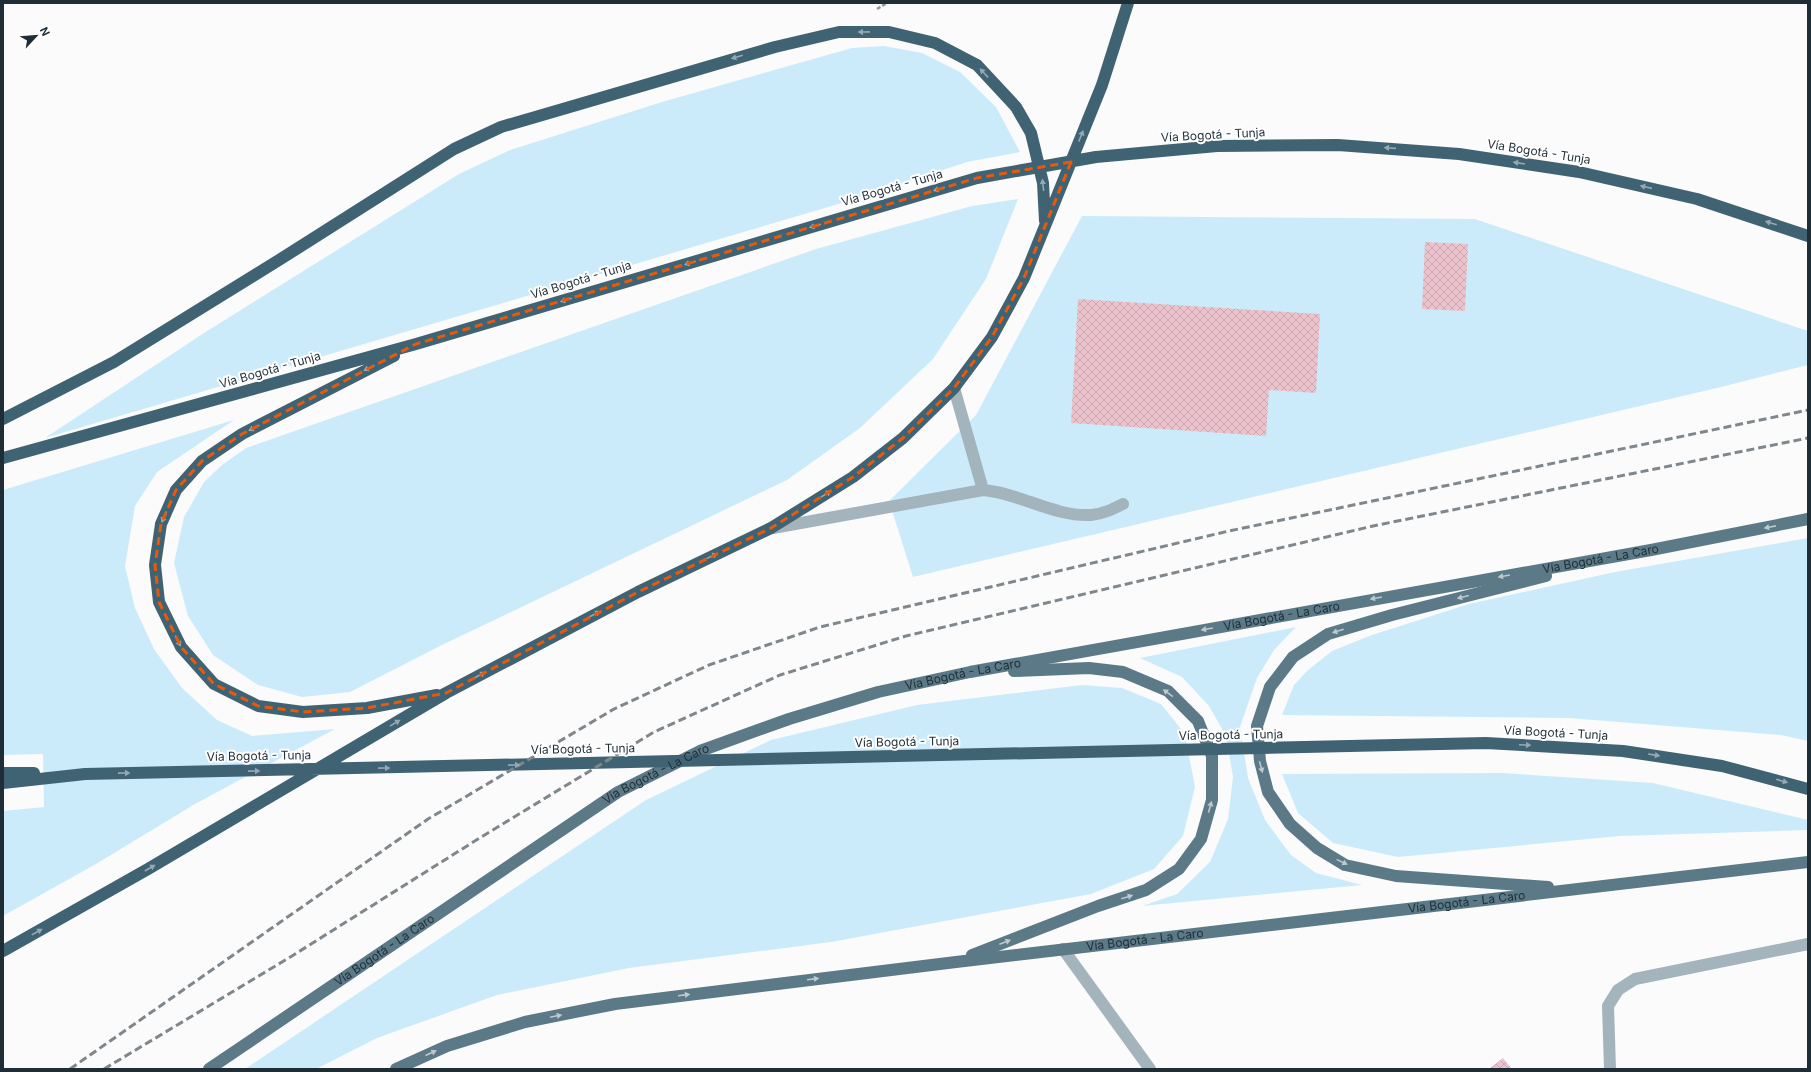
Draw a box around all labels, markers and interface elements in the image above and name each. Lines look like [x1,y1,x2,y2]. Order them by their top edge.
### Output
north arrow [16,16,56,56]
text: N [37,25,53,38]
one-way arrow [857,29,870,35]
one-way arrow [731,55,744,61]
one-way arrow [979,68,989,78]
street label: Vía Bogotá - Tunja [1160,124,1266,145]
one-way arrow [1078,130,1084,141]
street label: Vía Bogotá - Tunja [1486,136,1592,167]
one-way arrow [1383,145,1396,152]
one-way arrow [1513,159,1525,165]
street label: Vía Bogotá - Tunja [840,166,944,209]
one-way arrow [1040,179,1046,191]
one-way arrow [1640,184,1652,190]
one-way arrow [933,186,945,192]
one-way arrow [1765,220,1777,226]
one-way arrow [808,223,820,229]
street label: Vía Bogotá - Tunja [529,257,633,302]
one-way arrow [684,260,696,266]
one-way arrow [559,297,571,303]
street label: Vía Bogotá - Tunja [218,348,322,391]
one-way arrow [363,365,375,371]
one-way arrow [248,424,259,431]
one-way arrow [820,491,832,498]
one-way arrow [161,511,167,523]
one-way arrow [1764,524,1776,530]
street label: Vía Bogotá - La Caro [1541,541,1660,576]
one-way arrow [706,553,717,559]
one-way arrow [1498,573,1510,579]
one-way arrow [1457,594,1469,600]
one-way arrow [1370,596,1382,602]
street label: Vía Bogotá - La Caro [1222,598,1341,633]
one-way arrow [589,611,601,617]
one-way arrow [1201,626,1213,632]
one-way arrow [1332,628,1344,634]
one-way arrow [175,636,181,647]
street label: Vía Bogotá - La Caro [903,655,1022,693]
one-way arrow [474,672,486,678]
one-way arrow [1163,689,1174,697]
one-way arrow [389,720,401,727]
street label: Vía Bogotá - Tunja [1503,722,1609,743]
street label: Vía Bogotá - Tunja [1179,726,1283,743]
street label: Vía Bogotá - Tunja [855,733,959,750]
street label: Vía Bogotá - Tunja [531,740,635,757]
street label: Vía Bogotá - La Caro [599,740,711,807]
one-way arrow [1519,742,1532,748]
street label: Vía Bogotá - Tunja [207,747,311,764]
one-way arrow [1648,753,1660,759]
one-way arrow [1259,761,1265,773]
one-way arrow [508,762,521,768]
one-way arrow [378,765,391,771]
one-way arrow [248,767,260,774]
one-way arrow [118,770,130,777]
one-way arrow [1776,778,1788,784]
one-way arrow [1207,801,1213,813]
one-way arrow [1336,859,1348,865]
one-way arrow [144,864,156,871]
street label: Vía Bogotá - La Caro [1407,887,1526,916]
one-way arrow [1121,893,1133,899]
street label: Vía Bogotá - La Caro [331,910,437,989]
street label: Vía Bogotá - La Caro [1085,925,1204,954]
one-way arrow [31,929,43,936]
one-way arrow [999,939,1011,945]
one-way arrow [807,976,819,982]
one-way arrow [678,992,690,998]
one-way arrow [550,1013,562,1019]
one-way arrow [426,1050,437,1056]

